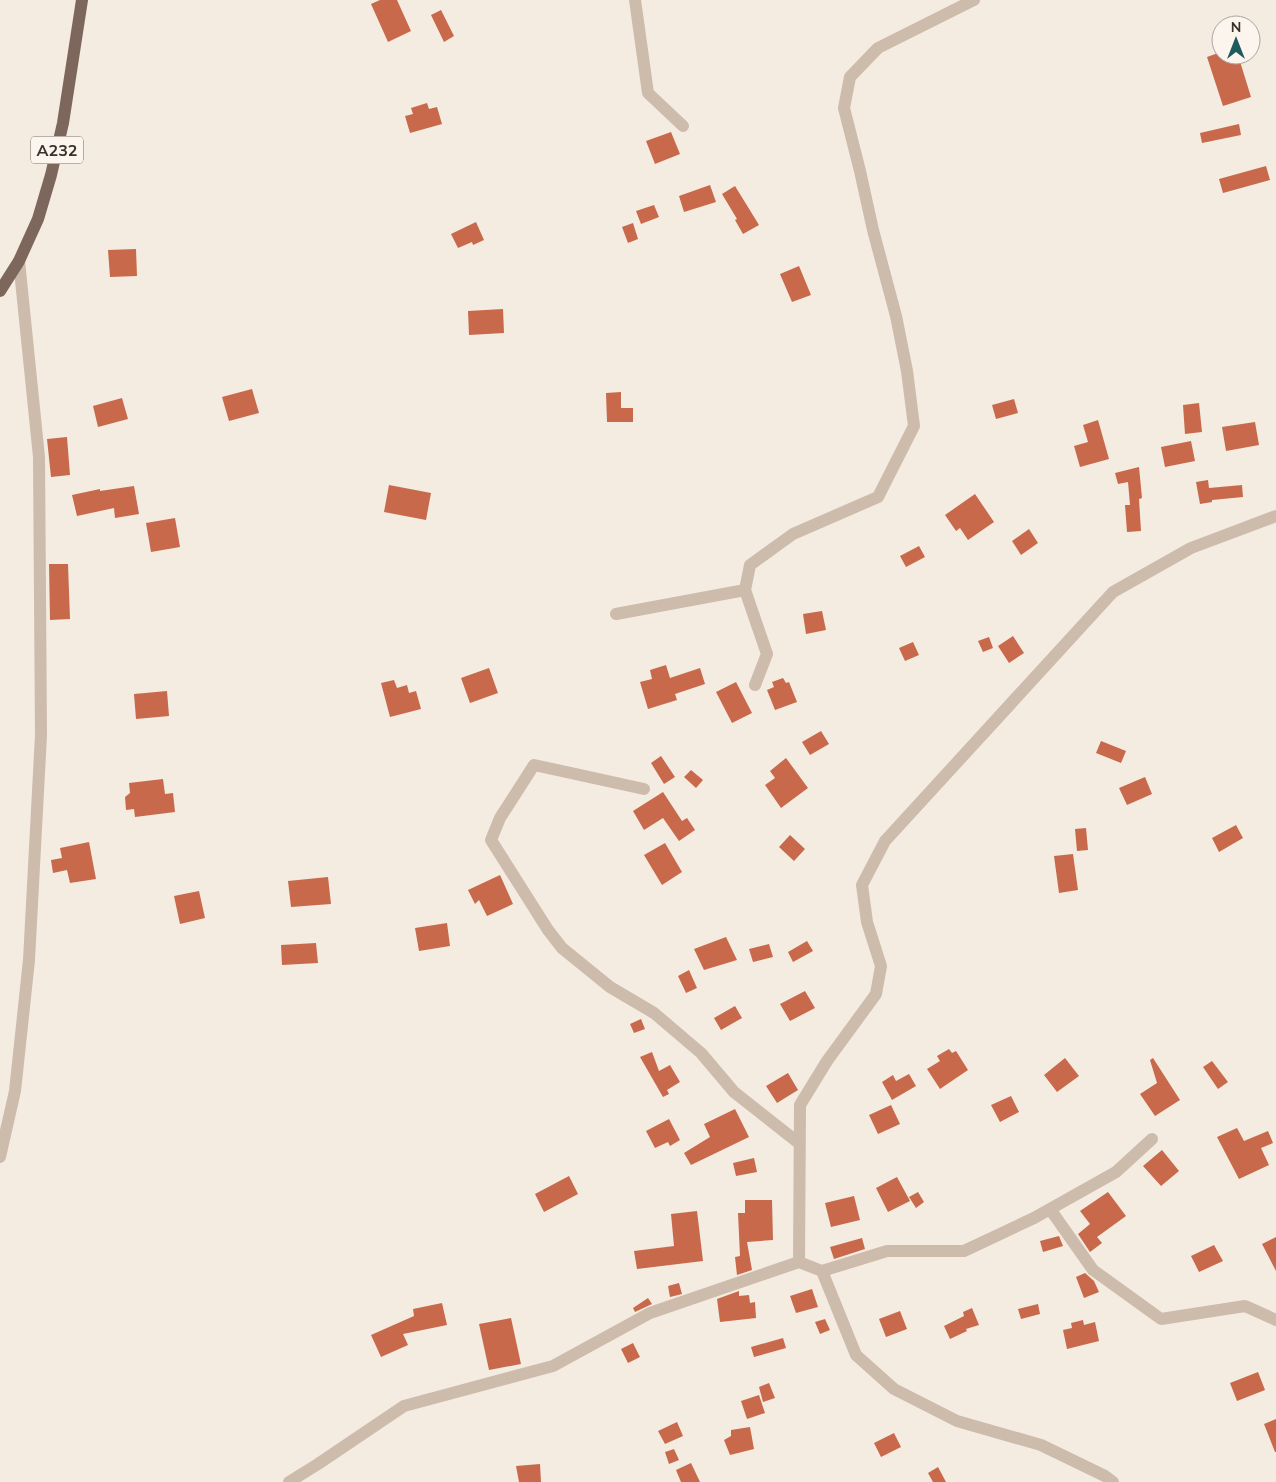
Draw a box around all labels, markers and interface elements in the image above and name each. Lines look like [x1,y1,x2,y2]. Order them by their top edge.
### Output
north arrow [1211,15,1261,65]
text: N [1231,18,1241,36]
road number: A232 [31,136,83,164]

